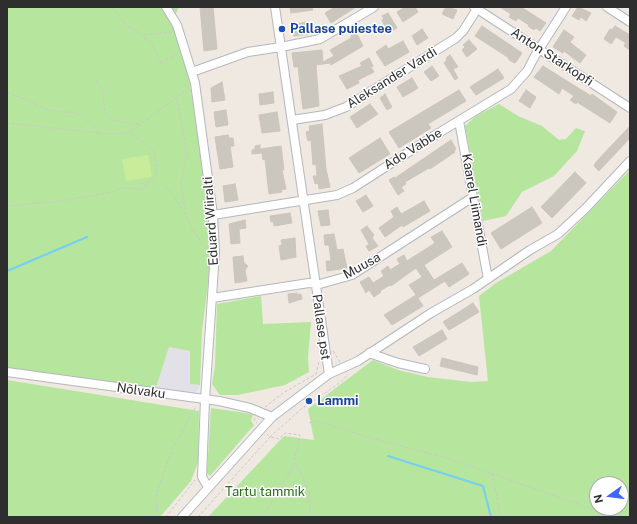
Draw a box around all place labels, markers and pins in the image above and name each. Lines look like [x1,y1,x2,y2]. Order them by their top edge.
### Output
place label: Pallase puiestee [290,21,392,37]
marker: Pallase puiestee [277,24,287,34]
place label: Lammi [317,393,359,409]
marker: Lammi [304,396,314,406]

